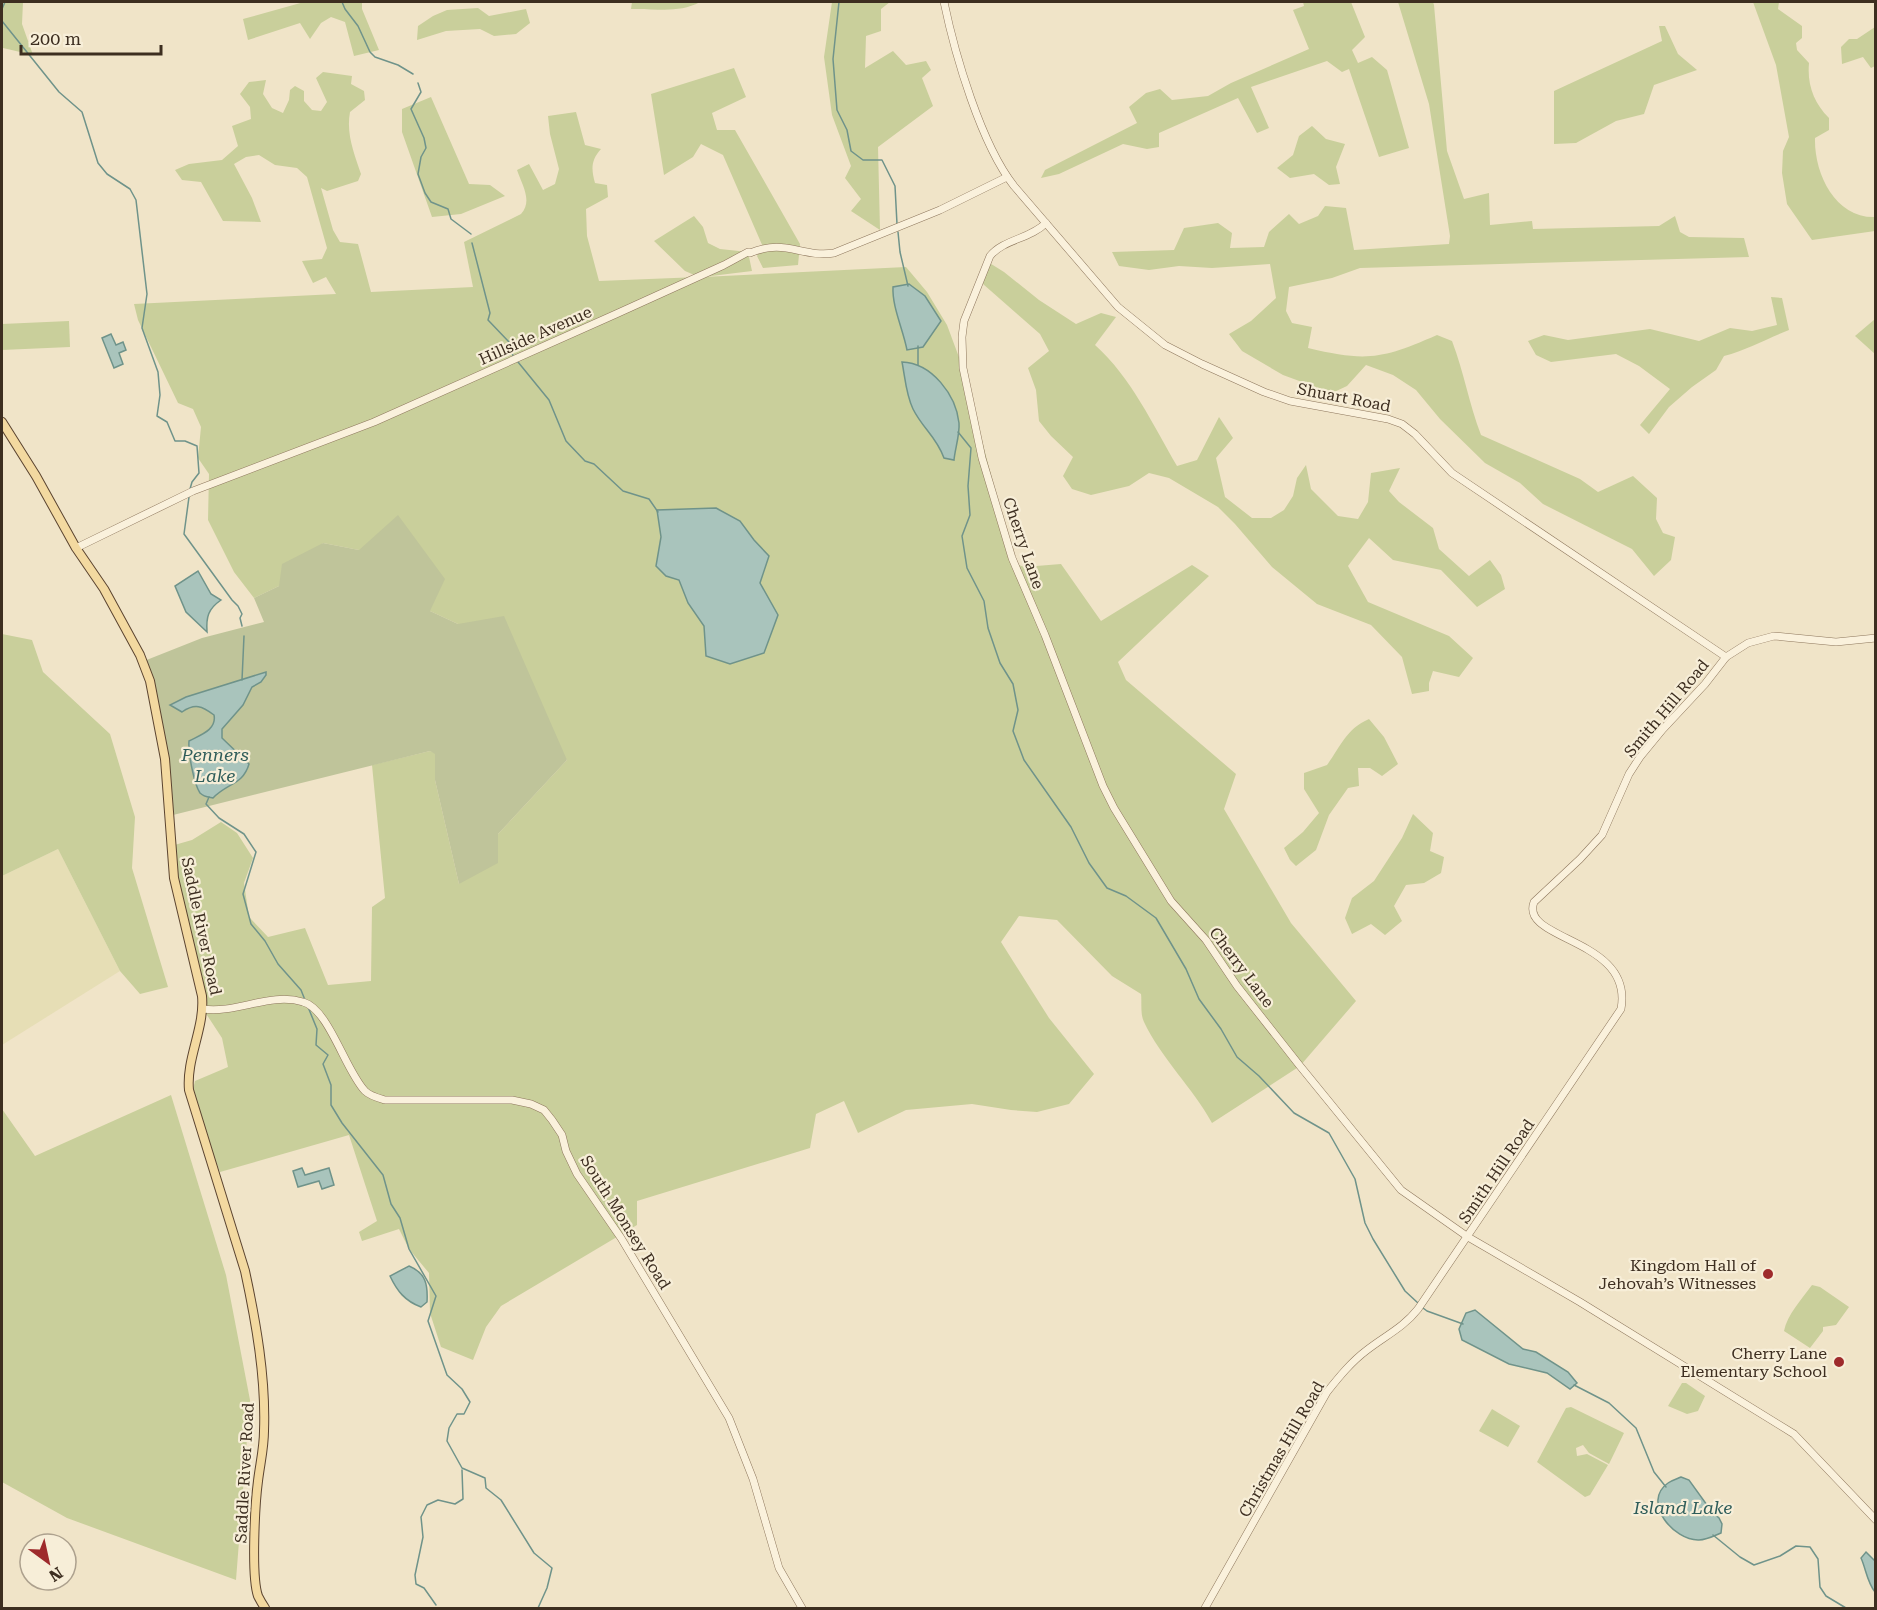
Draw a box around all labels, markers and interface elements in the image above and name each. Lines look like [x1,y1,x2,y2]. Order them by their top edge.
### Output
scale bar [21,18,160,56]
text: 200 m [30,28,81,49]
street label: Hillside Avenue [476,302,595,369]
street label: Shuart Road [1295,379,1392,416]
street label: Cherry Lane [999,495,1048,592]
street label: Smith Hill Road [1620,656,1713,761]
water label: Penners Lake [180,744,249,786]
street label: Saddle River Road [178,855,225,997]
street label: Cherry Lane [1205,923,1278,1011]
street label: Smith Hill Road [1455,1116,1538,1227]
street label: South Monsey Road [577,1152,675,1293]
place label: Kingdom Hall of Jehovah’s Witnesses [1598,1256,1757,1293]
marker: Kingdom Hall of Jehovah’s Witnesses [1761,1267,1775,1281]
place label: Cherry Lane Elementary School [1680,1344,1827,1381]
marker: Cherry Lane Elementary School [1832,1355,1846,1369]
street label: Christmas Hill Road [1235,1378,1328,1521]
street label: Saddle River Road [231,1402,258,1544]
water label: Island Lake [1633,1497,1732,1518]
north arrow [18,1532,78,1592]
text: N [46,1563,66,1585]

